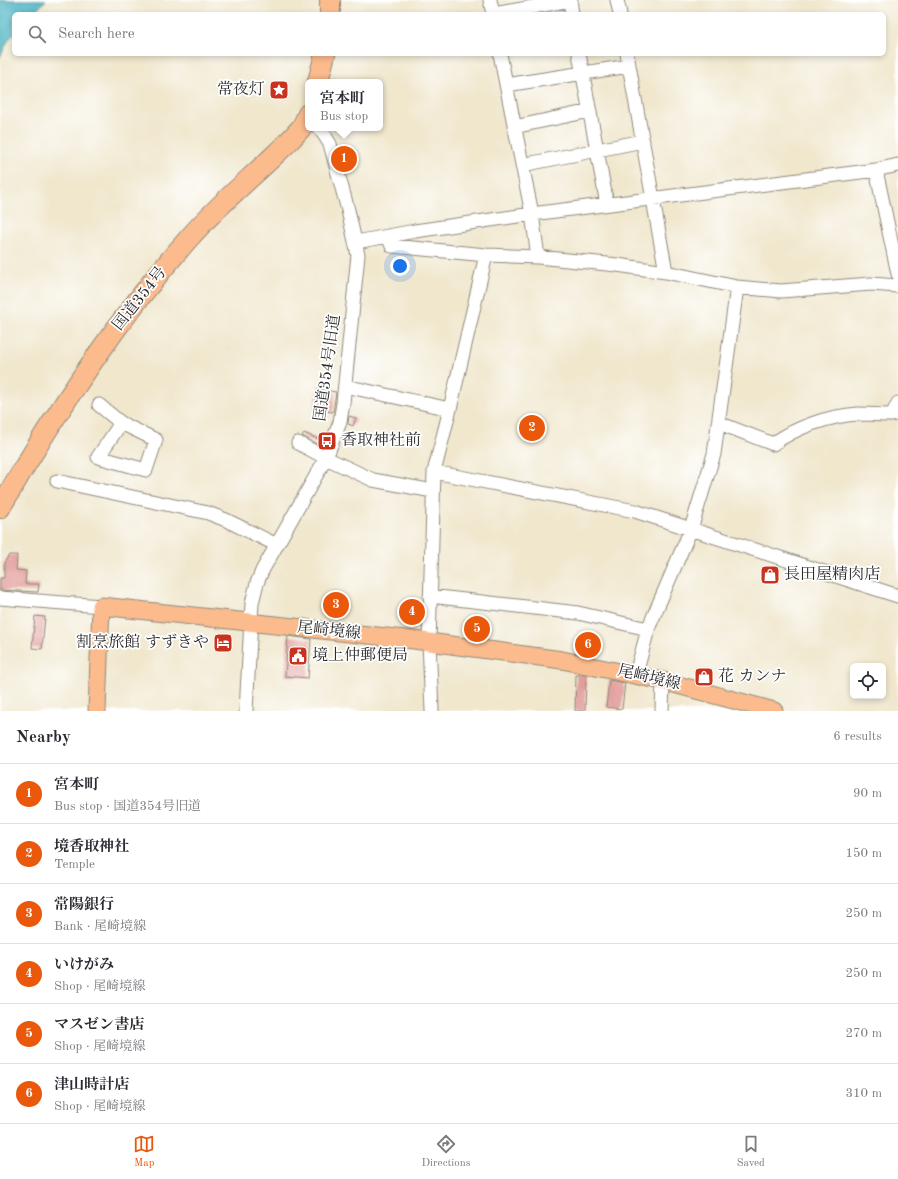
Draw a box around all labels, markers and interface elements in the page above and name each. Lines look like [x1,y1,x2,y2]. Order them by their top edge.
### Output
search box [12,12,886,56]
icon: search [26,23,48,45]
text: Search here [58,27,135,42]
place icon: 常夜灯 [268,79,290,101]
popup [305,79,383,131]
place label: 常夜灯 [217,80,265,98]
text: 宮本町 [320,92,365,107]
text: Bus stop [320,110,368,123]
pin: 1 [331,144,357,174]
your location [390,256,410,276]
street label: 国道354号 [109,263,170,334]
street label: 国道354号旧道 [311,313,343,423]
pin: 2 [519,413,545,443]
bus stop icon: 香取神社前 [316,430,338,452]
place label: 香取神社前 [341,431,421,449]
shop icon: 長田屋精肉店 [759,564,781,586]
place label: 長田屋精肉店 [784,565,880,583]
pin: 3 [323,590,349,620]
pin: 4 [399,597,425,627]
pin: 5 [464,614,490,644]
street label: 尾崎境線 [296,618,362,642]
pin: 6 [575,630,601,660]
hotel icon: 割烹旅館 すずきや [212,632,234,654]
place label: 割烹旅館 すずきや [76,633,209,651]
public building icon: 境上仲郵便局 [287,645,309,667]
place label: 境上仲郵便局 [312,646,408,664]
street label: 尾崎境線 [616,661,682,693]
map controls [850,663,886,699]
button: locate [850,663,886,699]
shop icon: 花 カンナ [693,666,715,688]
place label: 花 カンナ [718,667,786,685]
text: Nearby [16,729,71,746]
text: 6 results [833,730,882,743]
text: 宮本町 [54,778,99,793]
text: 1 [25,787,33,800]
text: 90 m [853,787,882,800]
text: Bus stop · 国道354号旧道 [54,800,201,813]
text: 境香取神社 [54,840,129,855]
text: 2 [25,847,33,860]
text: 150 m [845,847,882,860]
text: Temple [54,858,95,871]
text: 常陽銀行 [54,898,114,913]
text: 3 [25,907,33,920]
text: 250 m [845,907,882,920]
text: Bank · 尾崎境線 [54,920,146,933]
text: いけがみ [54,958,114,973]
text: 4 [25,967,33,980]
text: 250 m [845,967,882,980]
text: Shop · 尾崎境線 [54,980,145,993]
text: マスゼン書店 [54,1018,144,1033]
text: 5 [25,1027,33,1040]
text: 270 m [845,1027,882,1040]
text: Shop · 尾崎境線 [54,1040,145,1053]
text: 津山時計店 [54,1078,129,1093]
text: 6 [25,1087,33,1100]
text: 310 m [845,1087,882,1100]
text: Shop · 尾崎境線 [54,1100,145,1113]
tab: Map [133,1133,155,1171]
tab: Directions [422,1133,470,1171]
tab: Saved [737,1133,765,1171]

